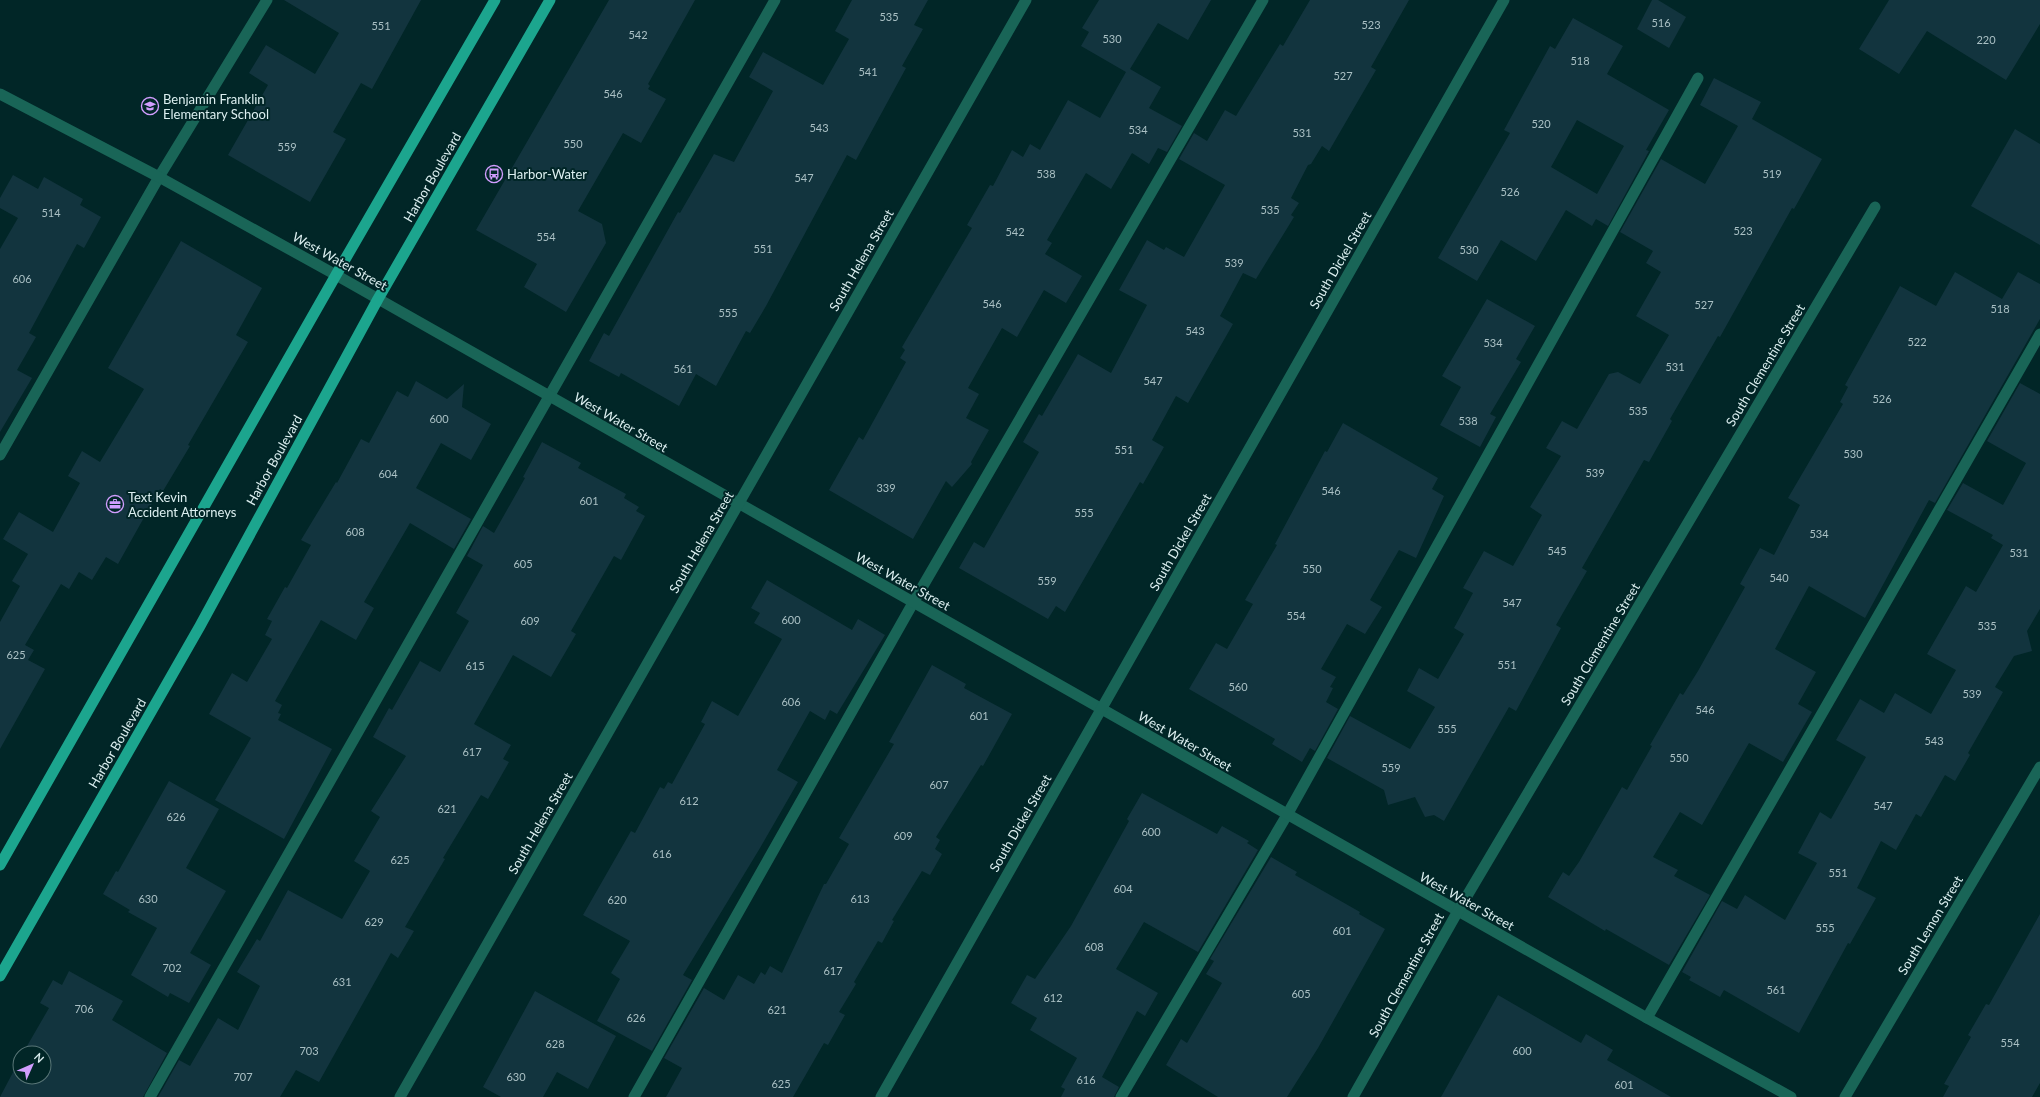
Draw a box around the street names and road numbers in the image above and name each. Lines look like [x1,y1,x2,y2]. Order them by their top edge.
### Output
street label: Harbor Boulevard [400,129,464,225]
street label: South Helena Street [825,206,897,314]
street label: South Dickel Street [1306,208,1375,311]
street label: West Water Street [290,228,390,294]
street label: South Clementine Street [1722,301,1808,429]
street label: West Water Street [571,389,671,456]
street label: Harbor Boulevard [243,412,305,508]
street label: South Helena Street [665,488,737,596]
street label: South Dickel Street [1146,490,1215,593]
street label: West Water Street [853,548,953,614]
street label: South Clementine Street [1557,580,1643,708]
street label: Harbor Boulevard [85,695,149,791]
street label: West Water Street [1135,708,1235,775]
street label: South Helena Street [504,769,576,877]
street label: South Dickel Street [986,771,1055,874]
street label: West Water Street [1417,868,1517,934]
street label: South Lemon Street [1894,872,1966,977]
street label: South Clementine Street [1365,910,1447,1040]

